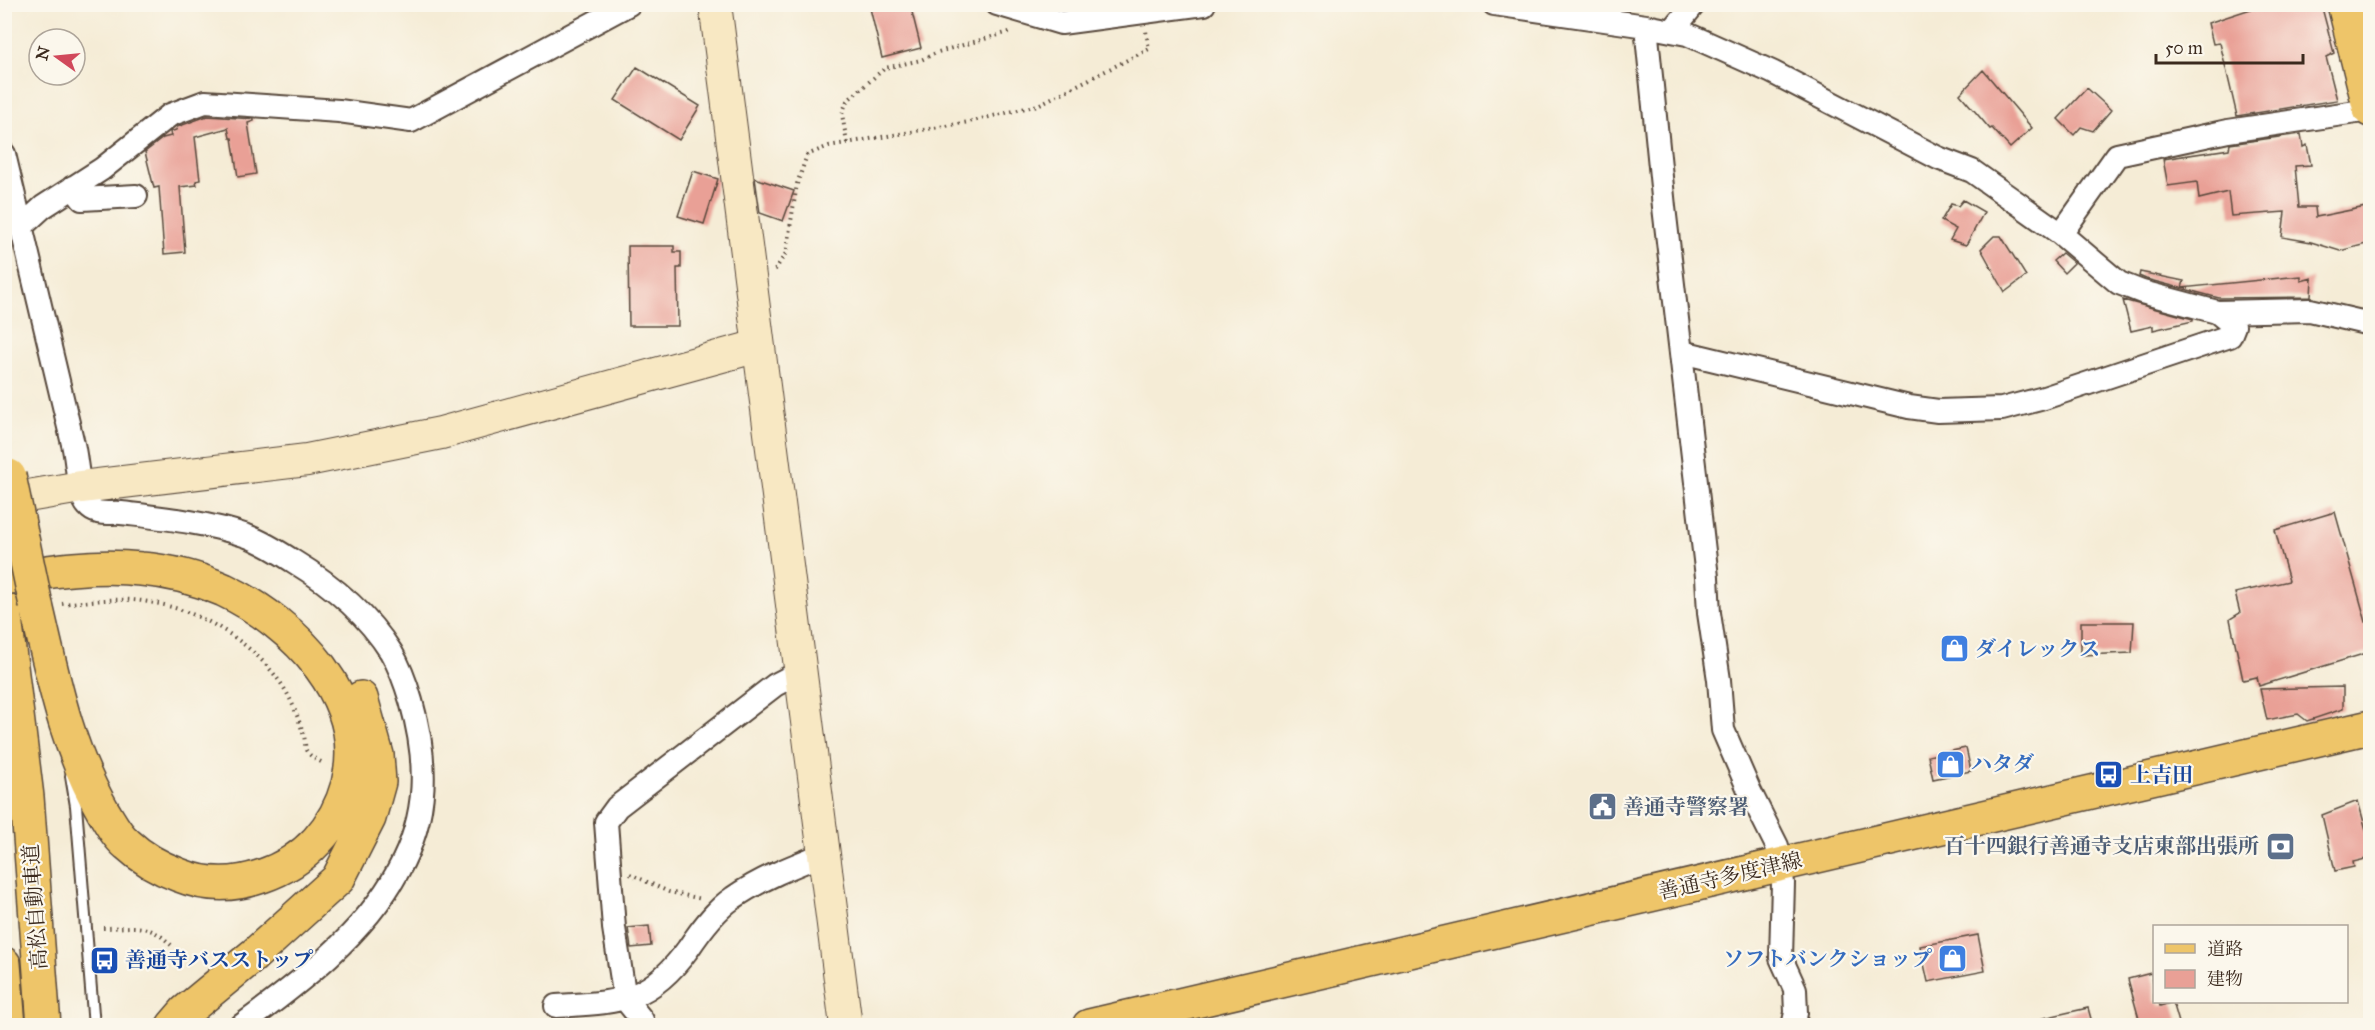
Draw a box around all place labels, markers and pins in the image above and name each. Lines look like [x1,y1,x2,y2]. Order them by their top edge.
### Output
shop icon: ダイレックス [1938,633,1970,665]
place label: ダイレックス [1975,636,2100,662]
shop icon: ハタダ [1934,748,1966,780]
place label: ハタダ [1971,751,2034,777]
bus stop icon: 上吉田 [2093,759,2125,791]
place label: 上吉田 [2130,762,2193,788]
public building icon: 善通寺警察署 [1586,791,1618,823]
place label: 善通寺警察署 [1623,794,1749,820]
bank icon: 百十四銀行善通寺支店東部出張所 [2264,830,2296,862]
place label: 百十四銀行善通寺支店東部出張所 [1944,833,2259,859]
shop icon: ソフトバンクショップ [1937,943,1969,975]
bus stop icon: 善通寺バスストップ [88,944,120,976]
place label: ソフトバンクショップ [1723,946,1932,972]
place label: 善通寺バスストップ [125,947,313,973]

